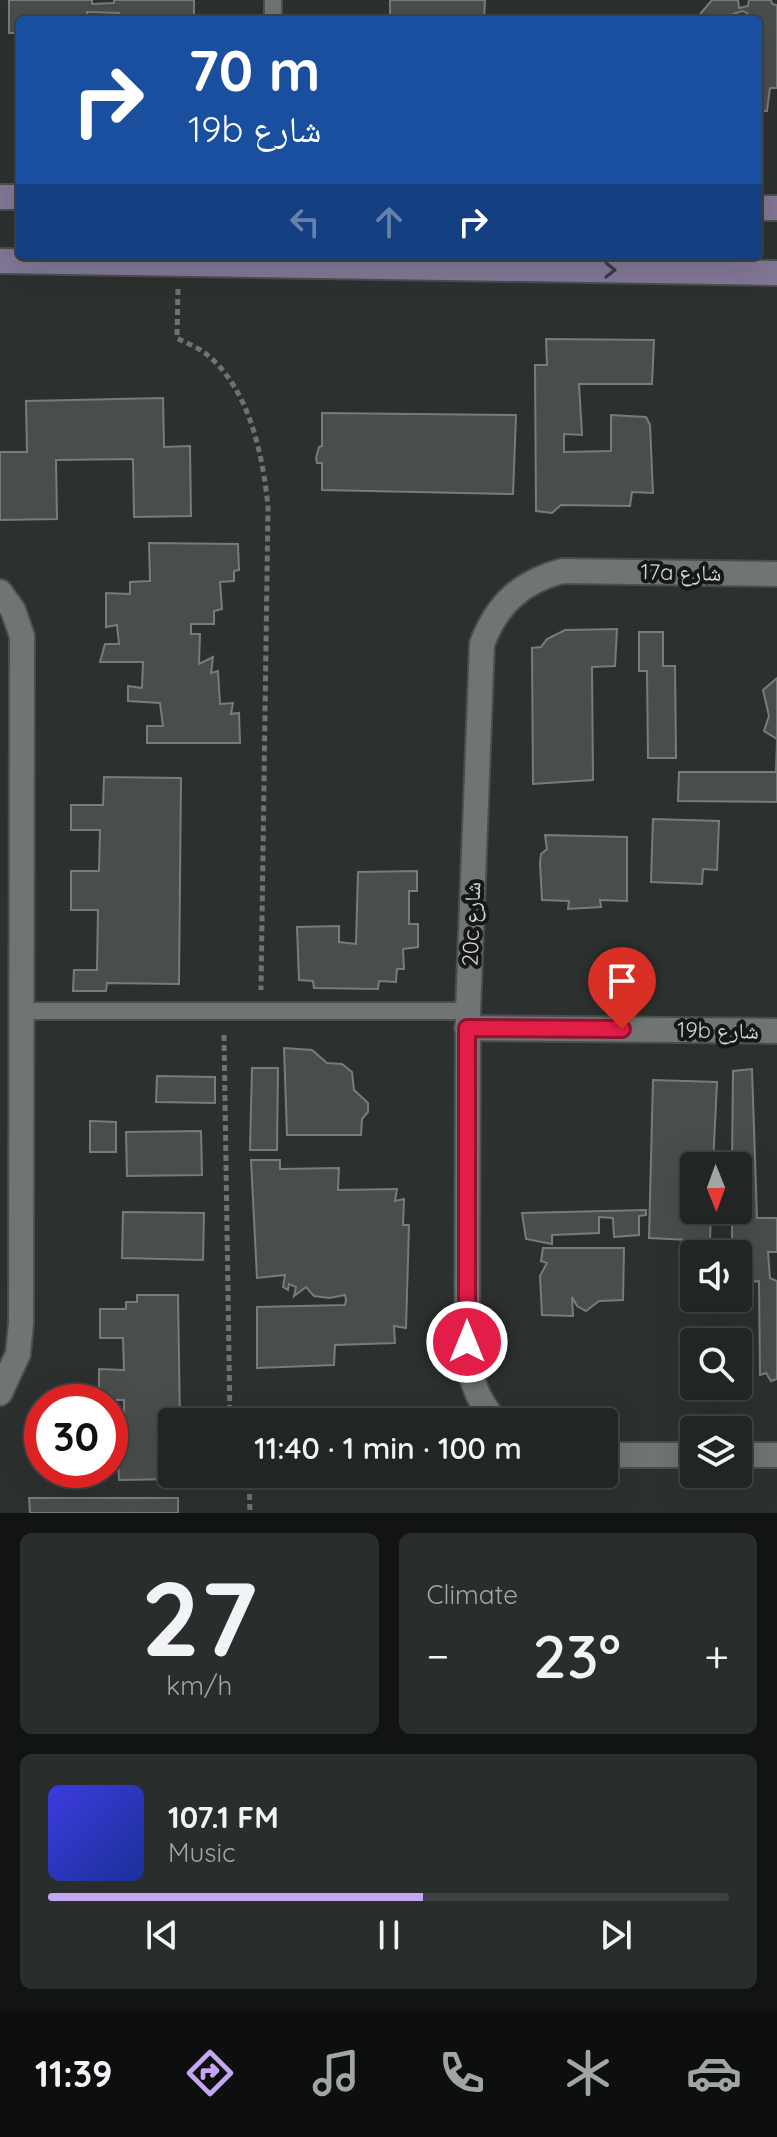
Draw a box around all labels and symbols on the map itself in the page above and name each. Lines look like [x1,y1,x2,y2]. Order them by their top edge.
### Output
one-way arrow [604,262,617,279]
street label: 17a شارع [640,557,722,587]
street label: 20c شارع [456,881,486,967]
pin [588,947,656,1029]
street label: 19b شارع [677,1015,759,1045]
north arrow [680,1152,752,1224]
position arrow [425,1300,509,1384]
speed limit sign: 30 [24,1384,128,1488]

